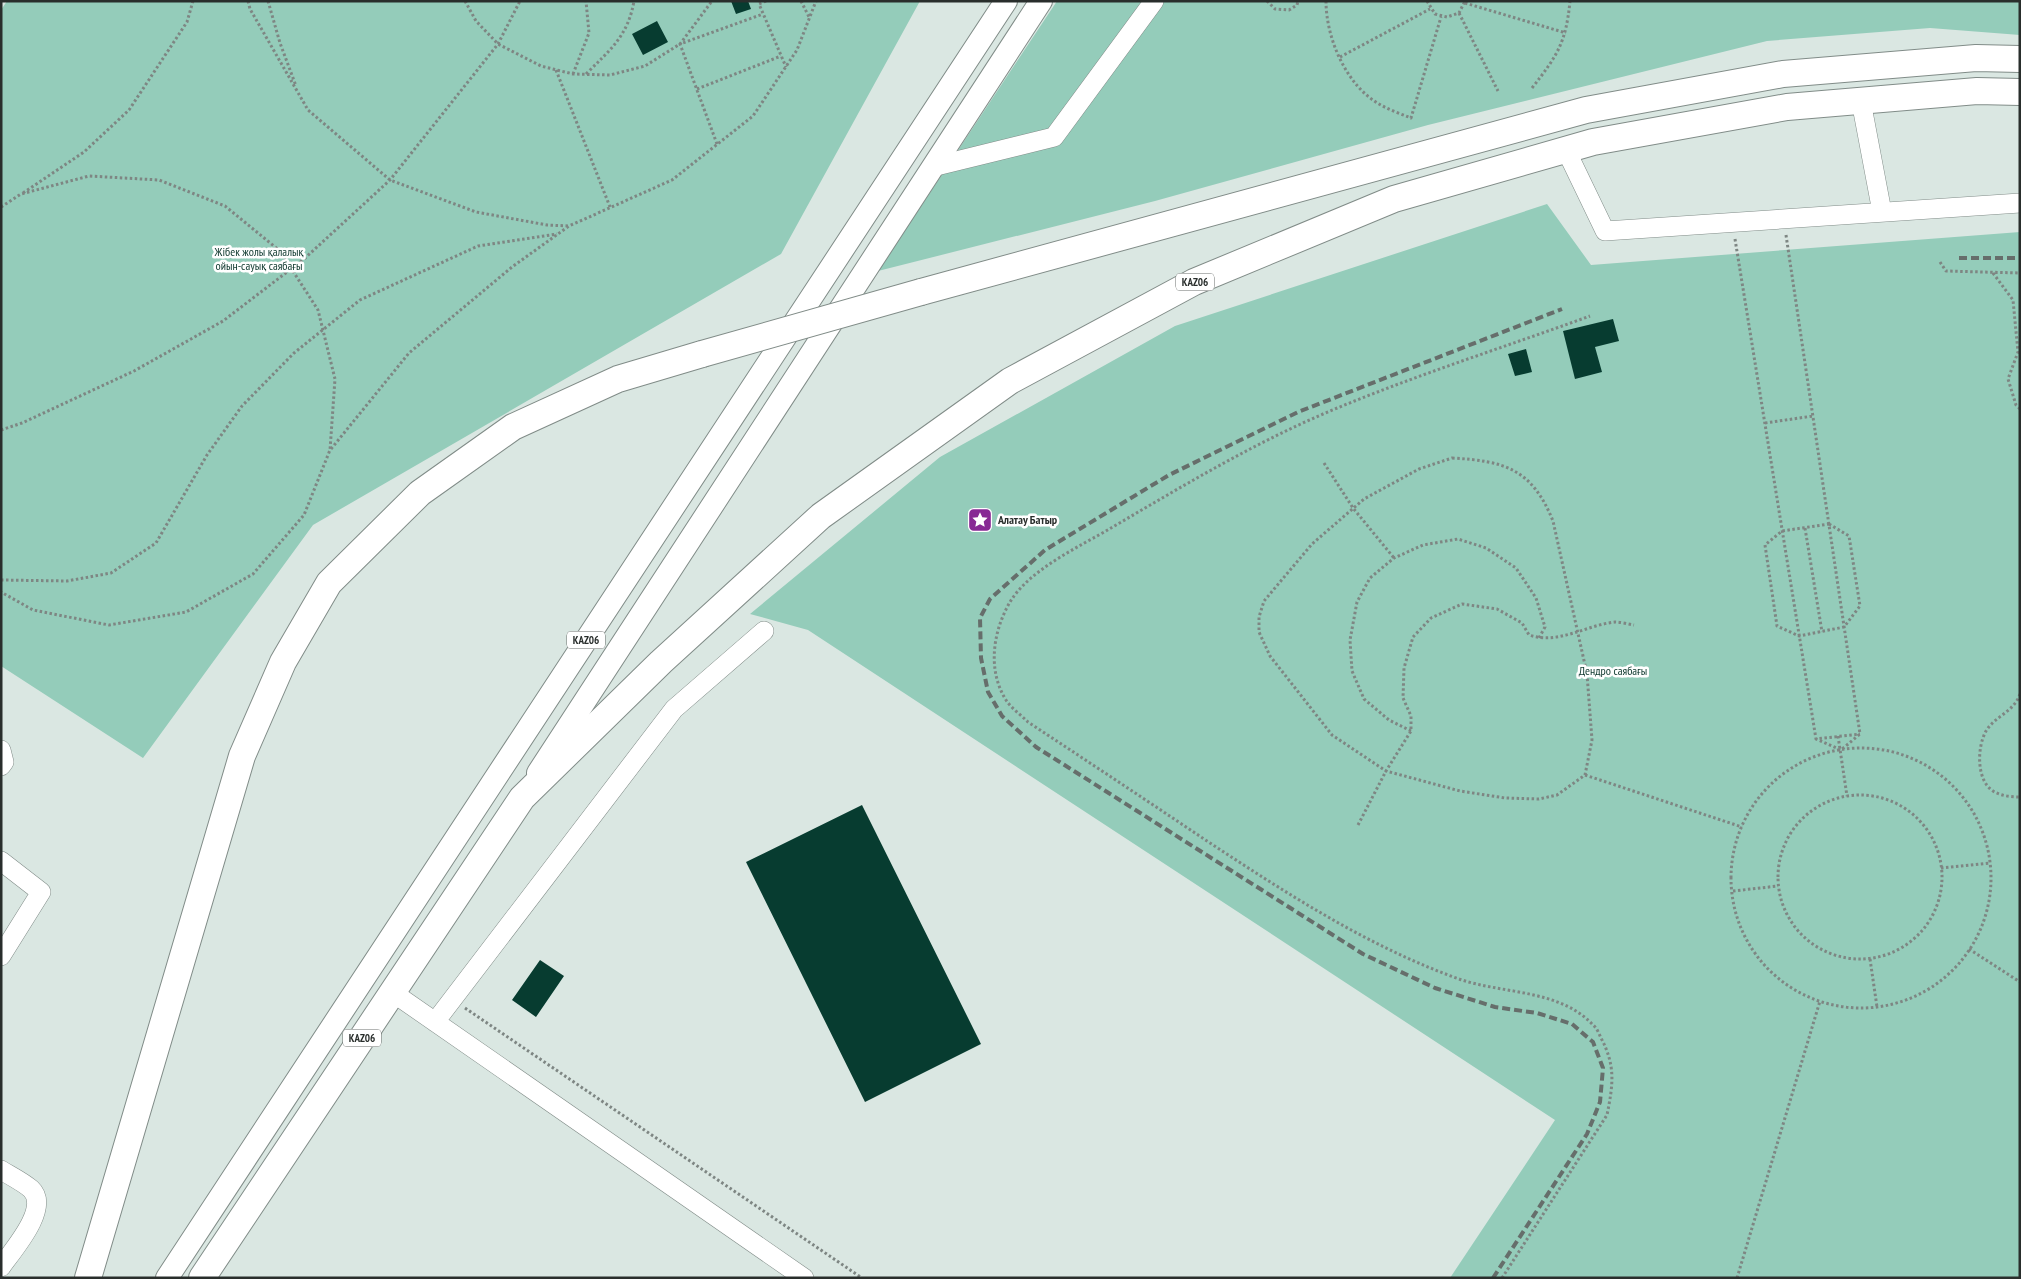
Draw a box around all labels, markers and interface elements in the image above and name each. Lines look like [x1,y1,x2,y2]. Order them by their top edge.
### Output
park label: Жібек жолы қалалық ойын-сауық саябағы [214,244,304,273]
road number: KАZ06 [1176,274,1214,290]
place icon: Алатау Батыр [967,507,993,533]
place label: Алатау Батыр [997,512,1058,527]
road number: KАZ06 [567,632,605,648]
park label: Дендро саябағы [1579,663,1647,678]
road number: KАZ06 [343,1030,381,1046]

